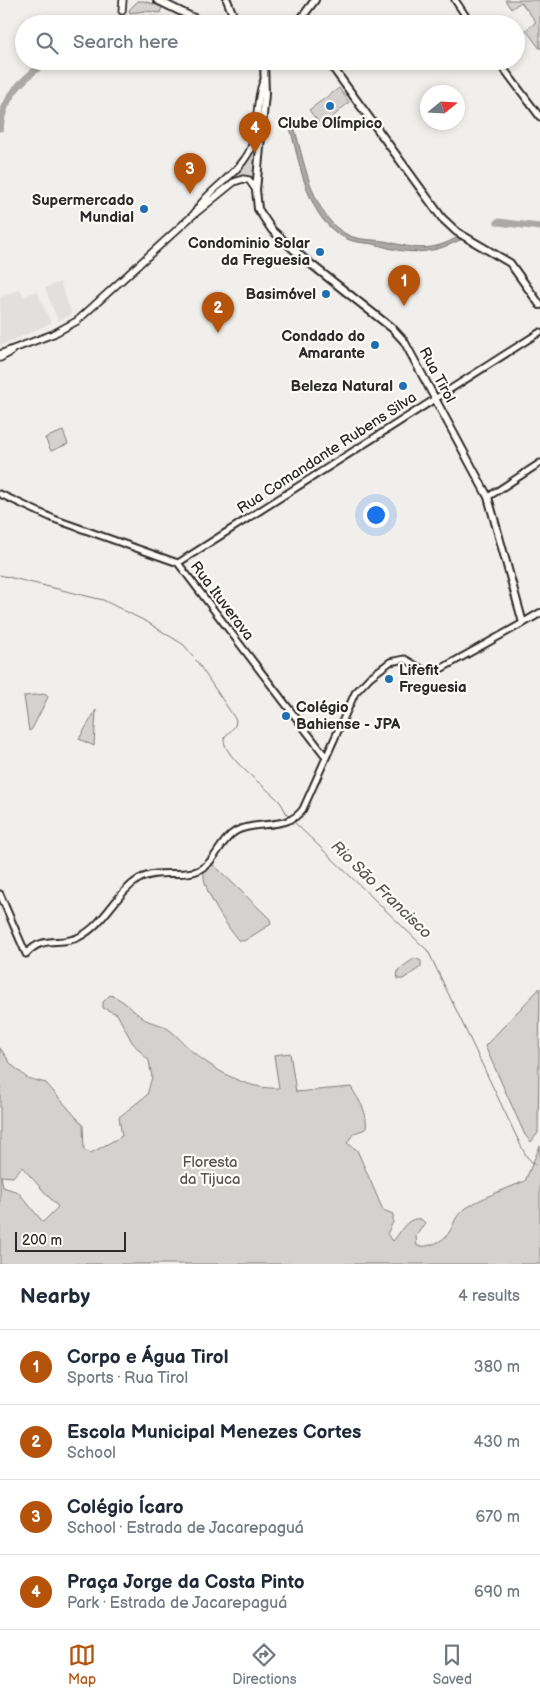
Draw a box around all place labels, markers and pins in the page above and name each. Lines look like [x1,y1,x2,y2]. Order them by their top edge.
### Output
marker: Clube Olímpico [324,100,336,112]
pin: 4 [239,112,271,153]
place label: Clube Olímpico [278,114,383,133]
pin: 3 [174,153,206,194]
place label: Supermercado Mundial [32,191,134,227]
marker: Supermercado Mundial [138,203,150,215]
place label: Condominio Solar da Freguesia [188,234,311,270]
marker: Condominio Solar da Freguesia [314,246,326,258]
pin: 1 [388,265,420,306]
place label: Basimóvel [245,285,316,304]
marker: Basimóvel [320,288,332,300]
pin: 2 [202,292,234,333]
place label: Condado do Amarante [281,327,365,363]
marker: Condado do Amarante [369,339,381,351]
place label: Beleza Natural [290,377,393,396]
marker: Beleza Natural [397,380,409,392]
place label: Lifefit Freguesia [399,661,467,697]
marker: Lifefit Freguesia [383,673,395,685]
place label: Colégio Bahiense - JPA [296,698,401,734]
marker: Colégio Bahiense - JPA [280,710,292,722]

